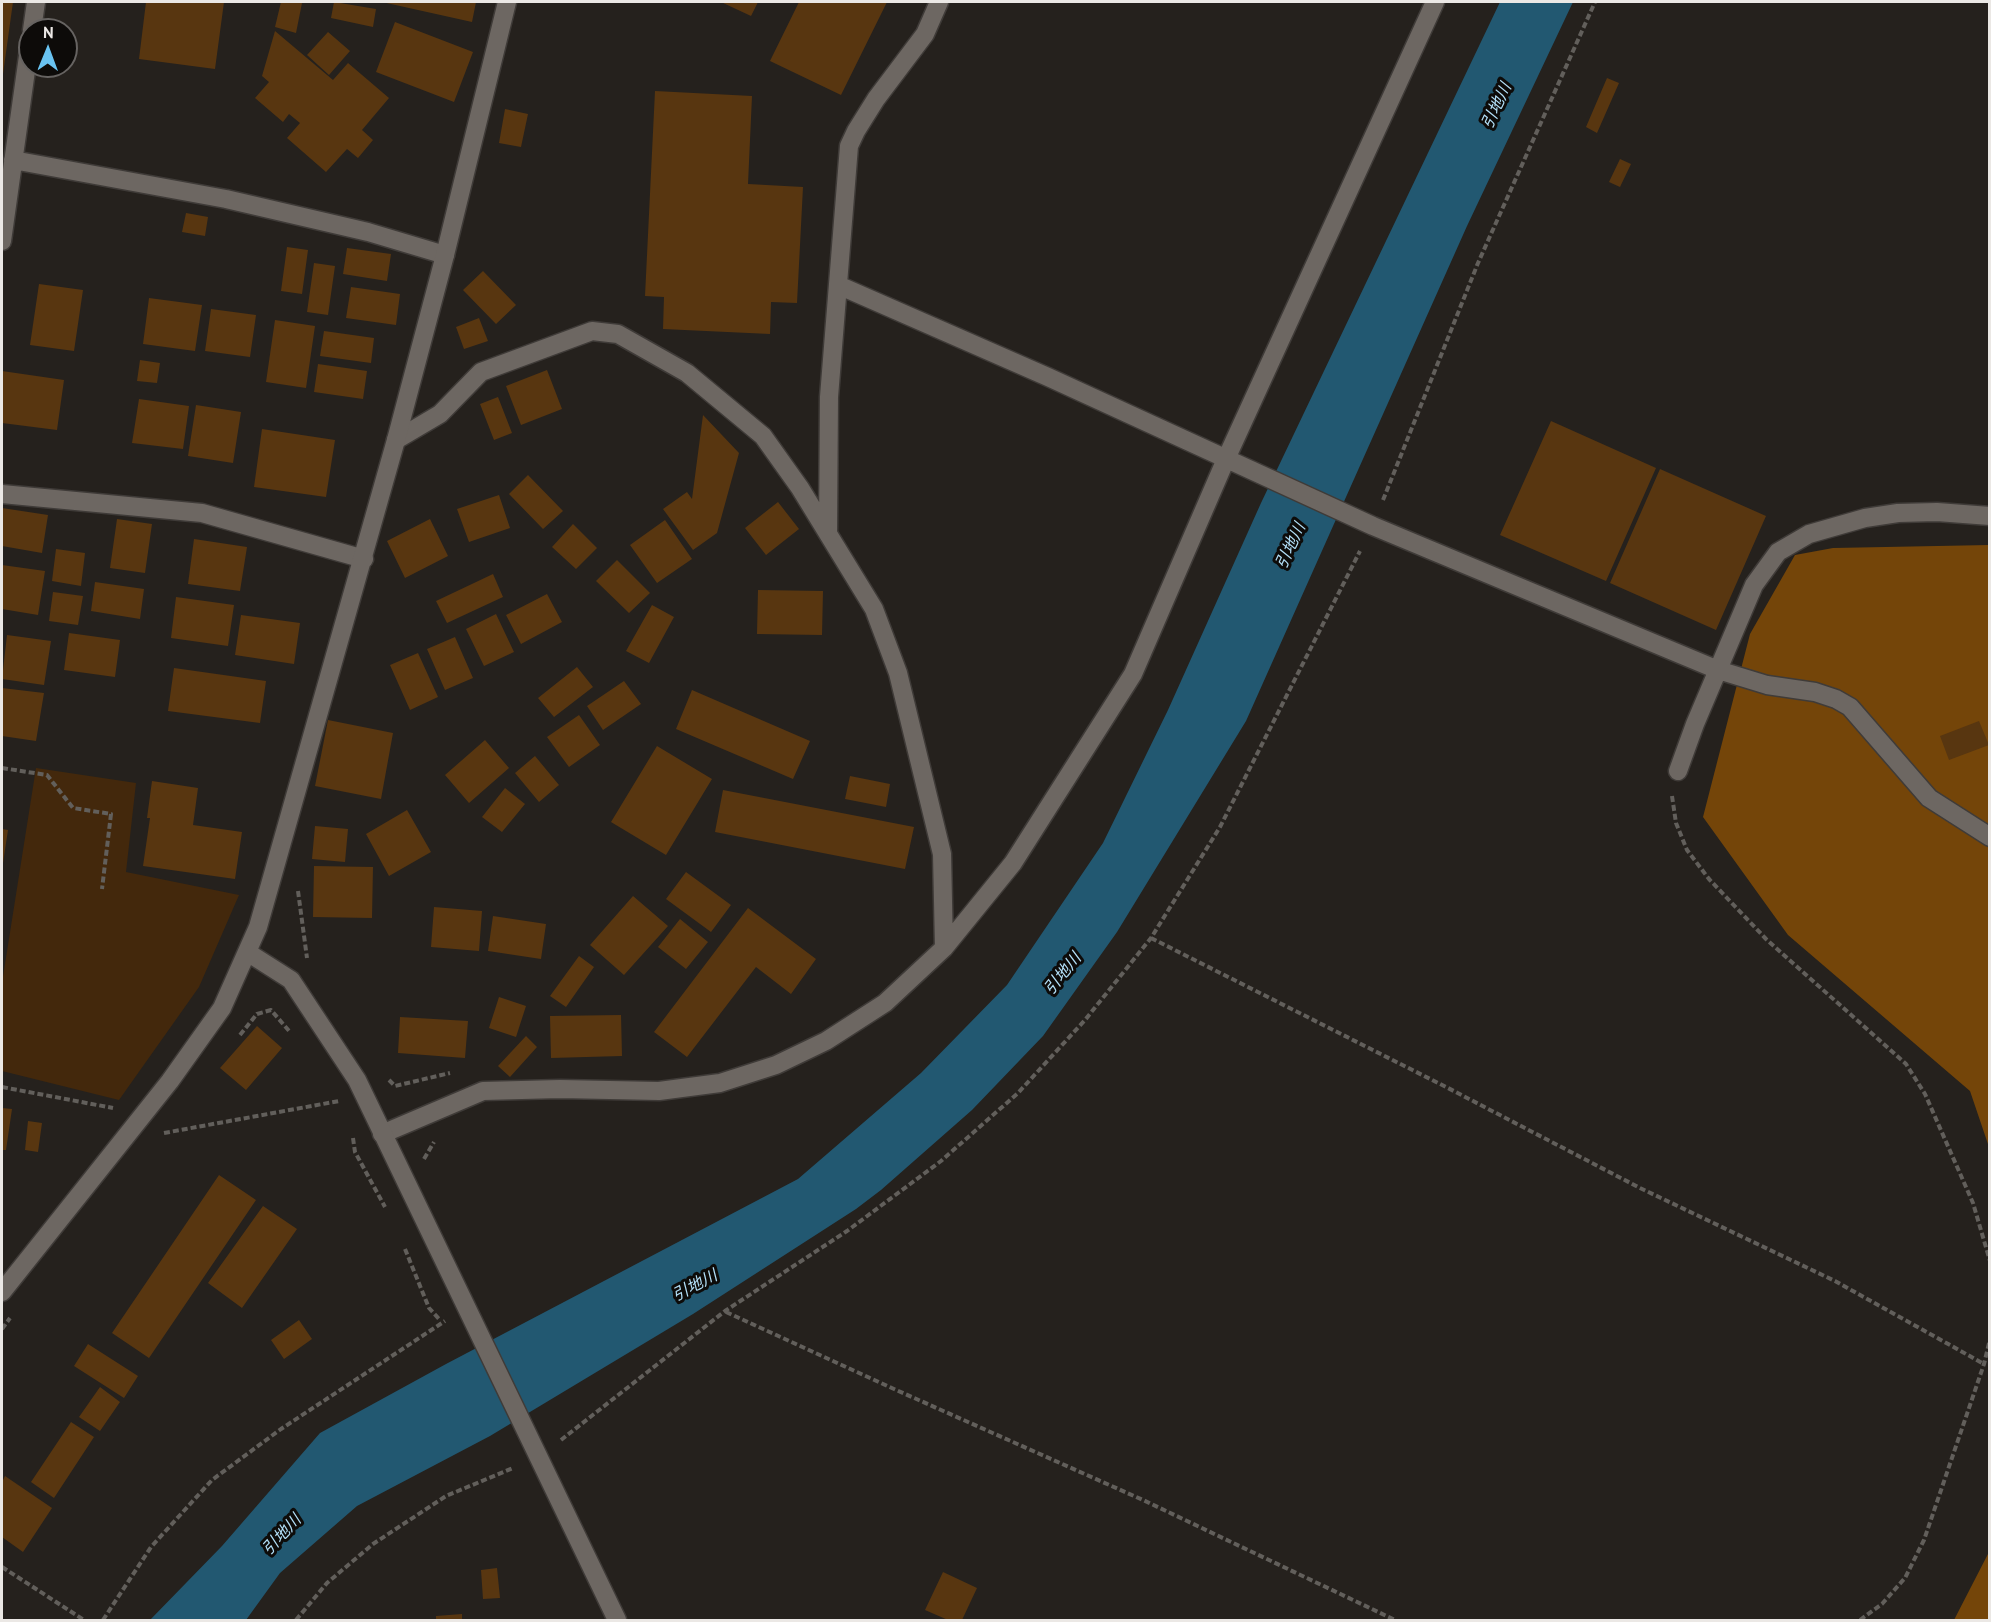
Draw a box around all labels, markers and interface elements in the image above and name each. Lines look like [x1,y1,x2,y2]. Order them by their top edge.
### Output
north arrow [18,18,78,78]
text: N [43,22,54,42]
water label: 引地川 [1478,80,1516,132]
water label: 引地川 [1272,520,1310,572]
water label: 引地川 [1040,949,1086,999]
water label: 引地川 [669,1266,721,1306]
water label: 引地川 [259,1511,305,1559]

